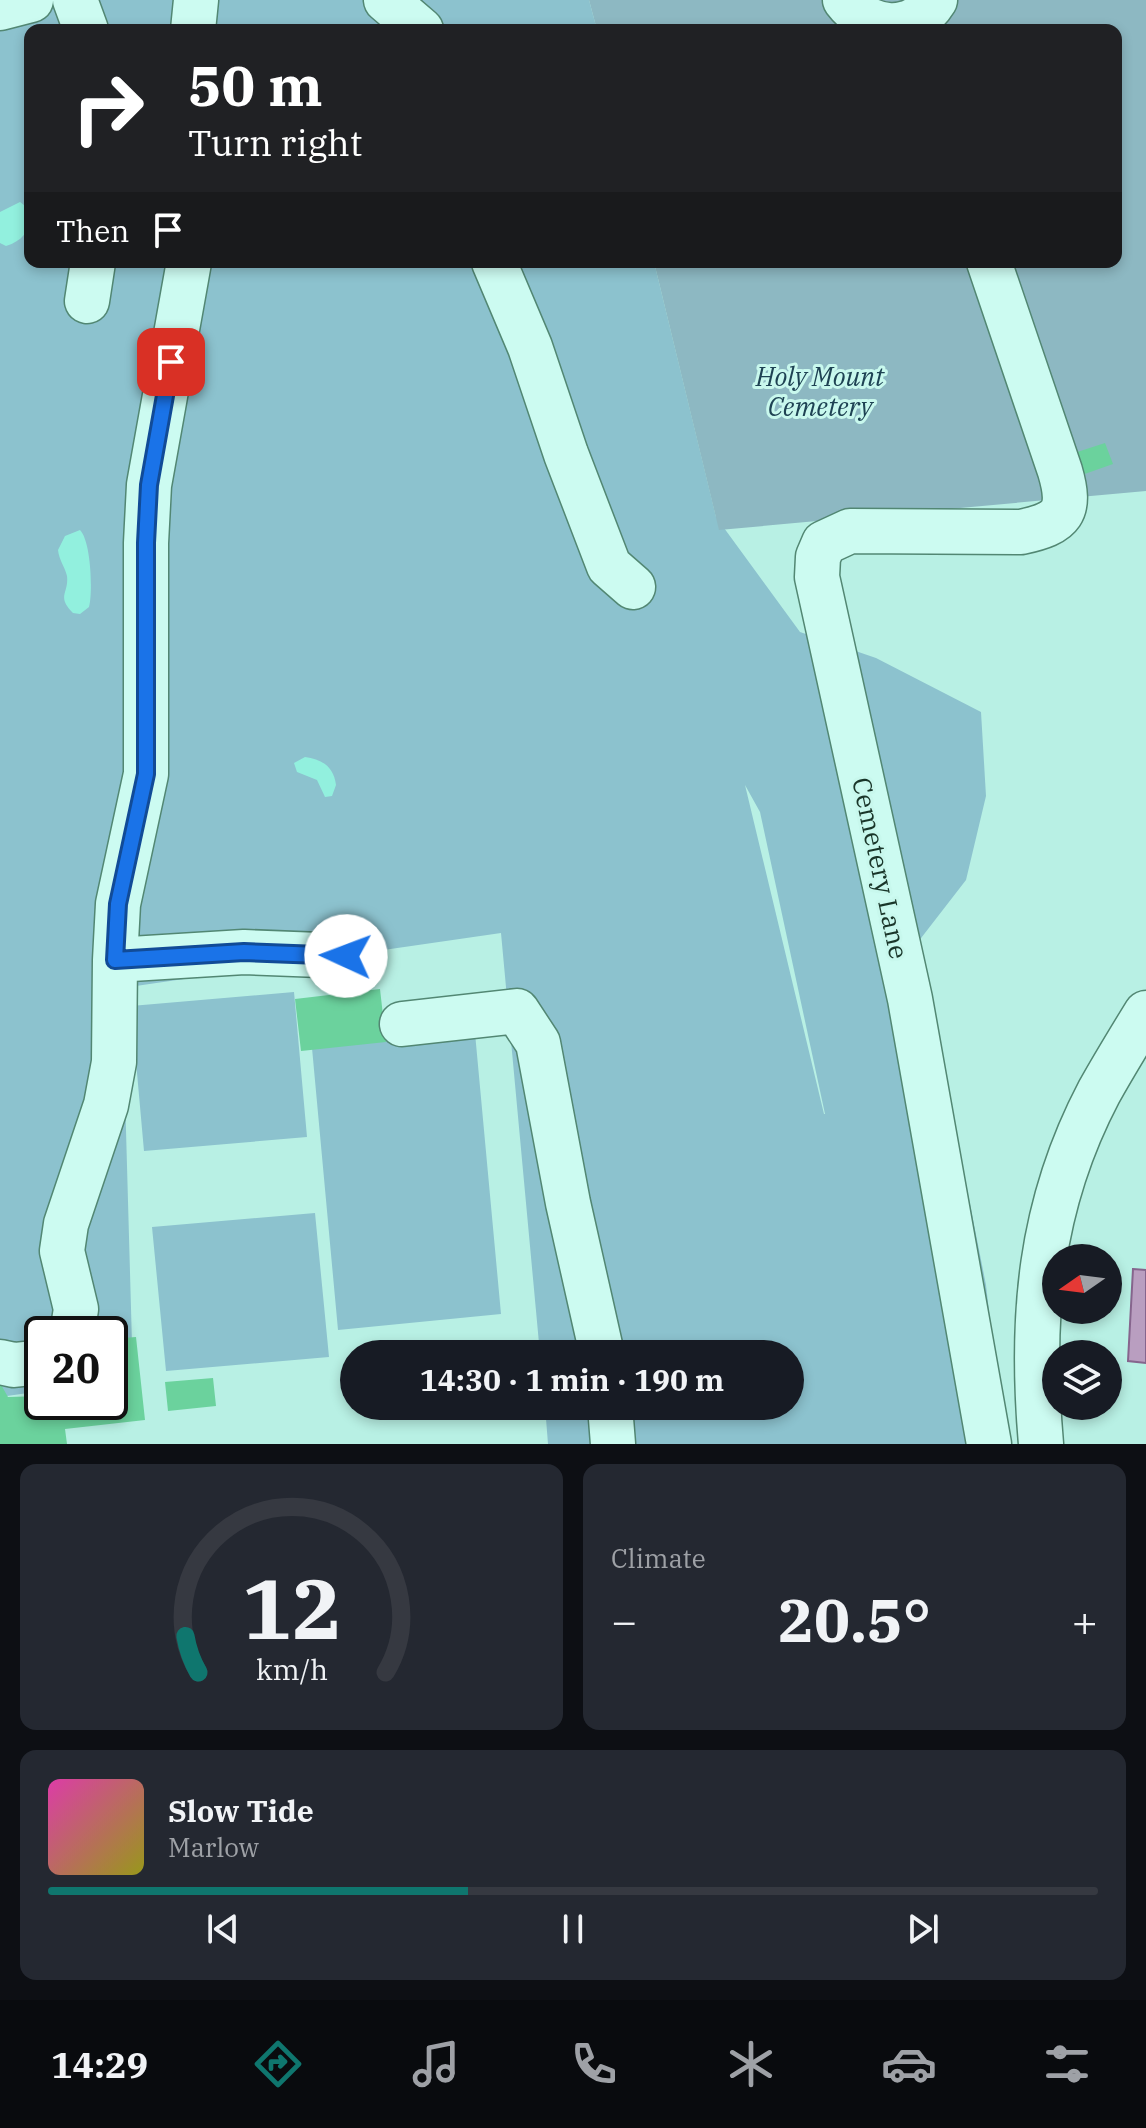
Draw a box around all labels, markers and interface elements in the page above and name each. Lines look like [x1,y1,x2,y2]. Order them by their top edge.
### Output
text: 50 m [188,49,323,121]
icon: right [56,56,160,160]
text: Turn right [188,119,362,166]
icon: arrive [146,208,190,252]
text: Then [56,211,130,250]
pin [137,328,205,396]
icon: arrive [149,340,193,384]
park label: Holy Mount Cemetery [755,359,885,423]
street label: Cemetery Lane [845,774,917,962]
position arrow [304,914,388,998]
north arrow [1042,1244,1122,1324]
map controls [1042,1244,1122,1420]
speed limit sign: 20 [24,1316,128,1420]
button: layers [1042,1340,1122,1420]
text: 14:30 · 1 min · 190 m [420,1360,724,1399]
text: Climate [611,1541,706,1575]
text: 12 [242,1554,341,1662]
text: 20.5° [778,1580,931,1659]
text: − [611,1592,637,1649]
text: + [1072,1592,1098,1649]
text: km/h [255,1651,328,1688]
text: Slow Tide [168,1791,314,1830]
text: Marlow [168,1830,259,1864]
icon: previous [201,1907,245,1951]
icon: pause [551,1907,595,1951]
icon: next [901,1907,945,1951]
icon: directions [250,2036,306,2092]
icon: music [408,2036,464,2092]
icon: phone [566,2036,622,2092]
icon: climate [723,2036,779,2092]
icon: car [881,2036,937,2092]
icon: filters [1039,2036,1095,2092]
text: 14:29 [51,2041,148,2088]

